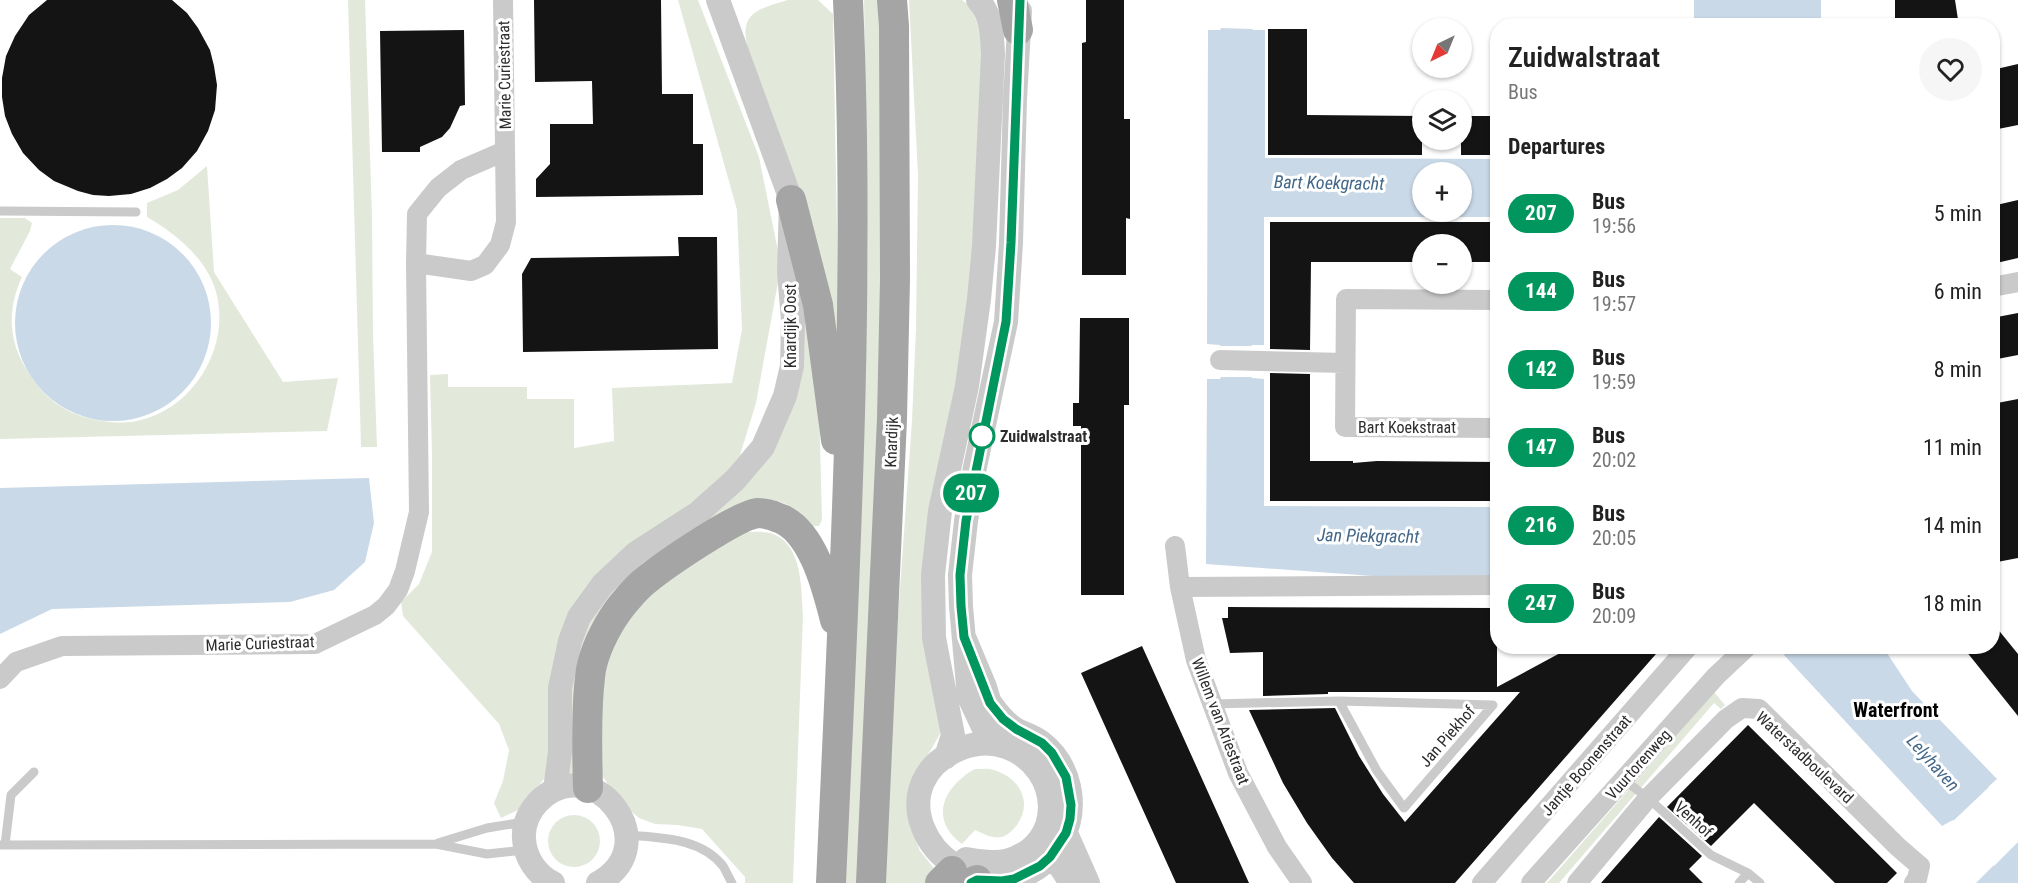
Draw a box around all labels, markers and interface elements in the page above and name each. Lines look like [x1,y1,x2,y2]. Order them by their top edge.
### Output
north arrow [1412,18,1472,78]
map controls [1412,18,1472,294]
street label: Marie Curiestraat [494,20,515,130]
button: heart [1919,38,1982,101]
text: Zuidwalstraat [1508,41,1660,74]
text: Bus [1508,80,1538,104]
button: layers [1412,90,1472,150]
text: Departures [1508,134,1605,159]
button: + [1412,162,1472,222]
water label: Bart Koekgracht [1274,171,1385,194]
text: Bus [1592,189,1625,214]
text: 207 [1525,201,1557,225]
text: 5 min [1934,201,1982,226]
text: 19:56 [1592,214,1636,238]
button: − [1412,234,1472,294]
text: Bus [1592,267,1625,292]
text: 144 [1525,279,1557,303]
text: 6 min [1934,279,1982,304]
street label: Knardijk Oost [781,284,800,368]
text: 19:57 [1592,292,1636,316]
text: Bus [1592,345,1625,370]
text: 142 [1525,357,1557,381]
text: 8 min [1934,357,1982,382]
text: 19:59 [1592,370,1636,394]
street label: Knardijk [881,415,902,468]
street label: Bart Koekstraat [1358,418,1456,437]
marker: Zuidwalstraat [969,423,995,449]
text: Bus [1592,423,1625,448]
place label: Zuidwalstraat [1000,427,1087,446]
text: 147 [1525,435,1557,459]
text: 11 min [1923,435,1982,460]
text: 20:02 [1592,448,1636,472]
line badge: 207 [936,474,1006,512]
text: 207 [955,481,987,505]
text: Bus [1592,501,1625,526]
text: 216 [1525,513,1557,537]
text: 14 min [1923,513,1982,538]
water label: Jan Piekgracht [1317,524,1420,547]
text: 20:05 [1592,526,1636,550]
text: Bus [1592,579,1625,604]
text: 247 [1525,591,1557,615]
text: 18 min [1923,591,1982,616]
text: 20:09 [1592,604,1636,628]
street label: Marie Curiestraat [205,632,315,655]
street label: Willem van Ariestraat [1188,655,1254,787]
district label: Waterfront [1853,698,1939,722]
street label: Jan Piekhof [1416,702,1479,771]
street label: Waterstadboulevard [1752,707,1857,807]
street label: Jantje Boonenstraat [1538,711,1635,820]
street label: Vuurtorenweg [1602,725,1675,803]
water label: Lelyhaven [1903,730,1964,795]
street label: Venhof [1671,797,1717,841]

